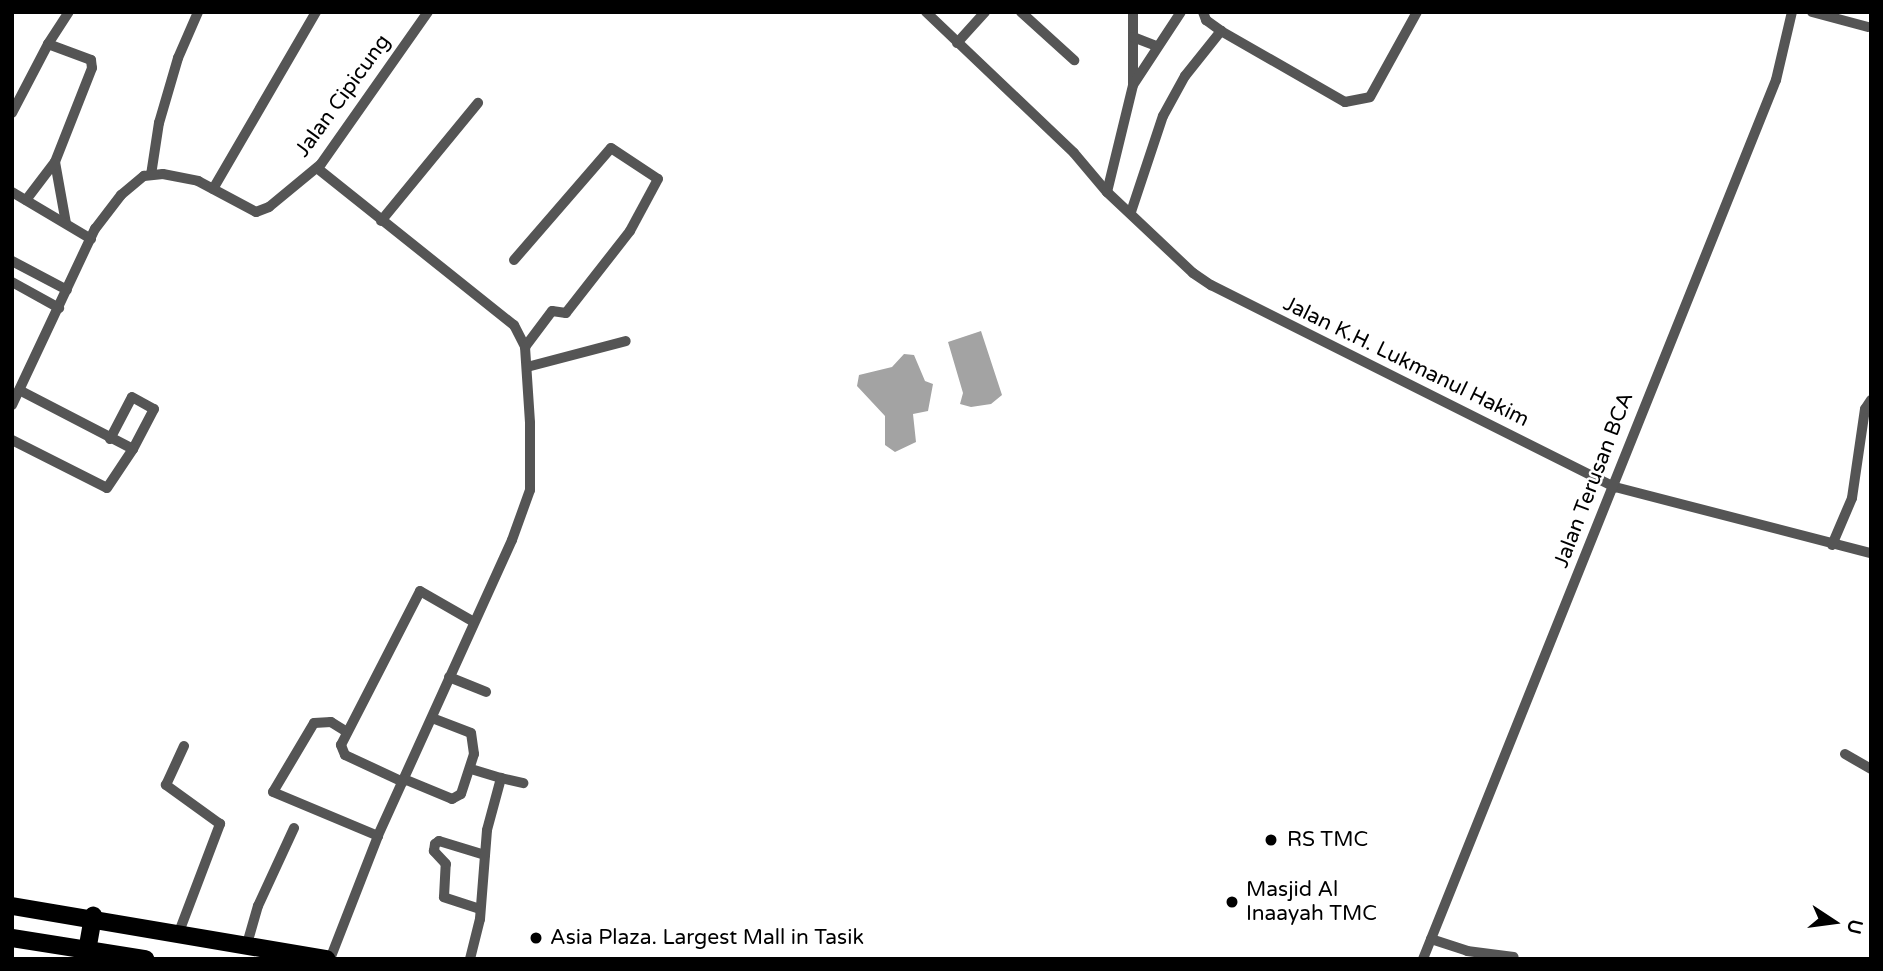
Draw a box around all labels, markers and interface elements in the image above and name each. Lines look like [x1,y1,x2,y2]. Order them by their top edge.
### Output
street label: Jalan Cipicung [290,30,396,162]
street label: Jalan K.H. Lukmanul Hakim [1279,291,1533,433]
street label: Jalan Terusan BCA [1549,389,1639,571]
place label: RS TMC [1287,827,1368,853]
marker: RS TMC [1261,830,1281,850]
place label: Masjid Al Inaayah TMC [1246,877,1377,927]
north arrow [1799,887,1869,957]
marker: Masjid Al Inaayah TMC [1224,894,1240,910]
text: U [1842,917,1867,936]
place label: Asia Plaza. Largest Mall in Tasik [550,925,864,951]
marker: Asia Plaza. Largest Mall in Tasik [528,930,544,946]

